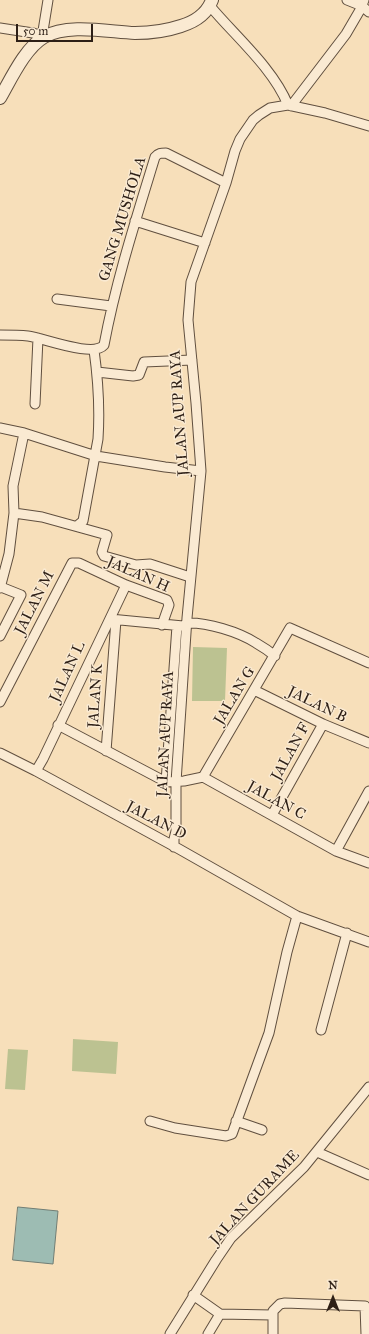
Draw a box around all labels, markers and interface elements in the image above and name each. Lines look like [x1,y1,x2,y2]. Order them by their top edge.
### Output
scale bar [18,16,95,42]
text: 50 m [23,24,48,38]
street label: GANG MUSHOLA [95,155,151,283]
street label: JALAN AUP RAYA [167,349,193,477]
street label: JALAN H [104,553,172,597]
street label: JALAN M [11,568,59,638]
street label: JALAN L [46,639,90,705]
street label: JALAN K [85,663,107,729]
street label: JALAN G [211,664,259,728]
street label: JALAN AUP RAYA [154,670,178,798]
street label: JALAN B [285,683,349,727]
street label: JALAN F [268,720,314,784]
street label: JALAN C [244,778,308,824]
street label: JALAN D [123,798,189,844]
street label: JALAN GURAME [206,1147,304,1249]
north arrow [313,1278,353,1318]
text: N [328,1279,338,1292]

